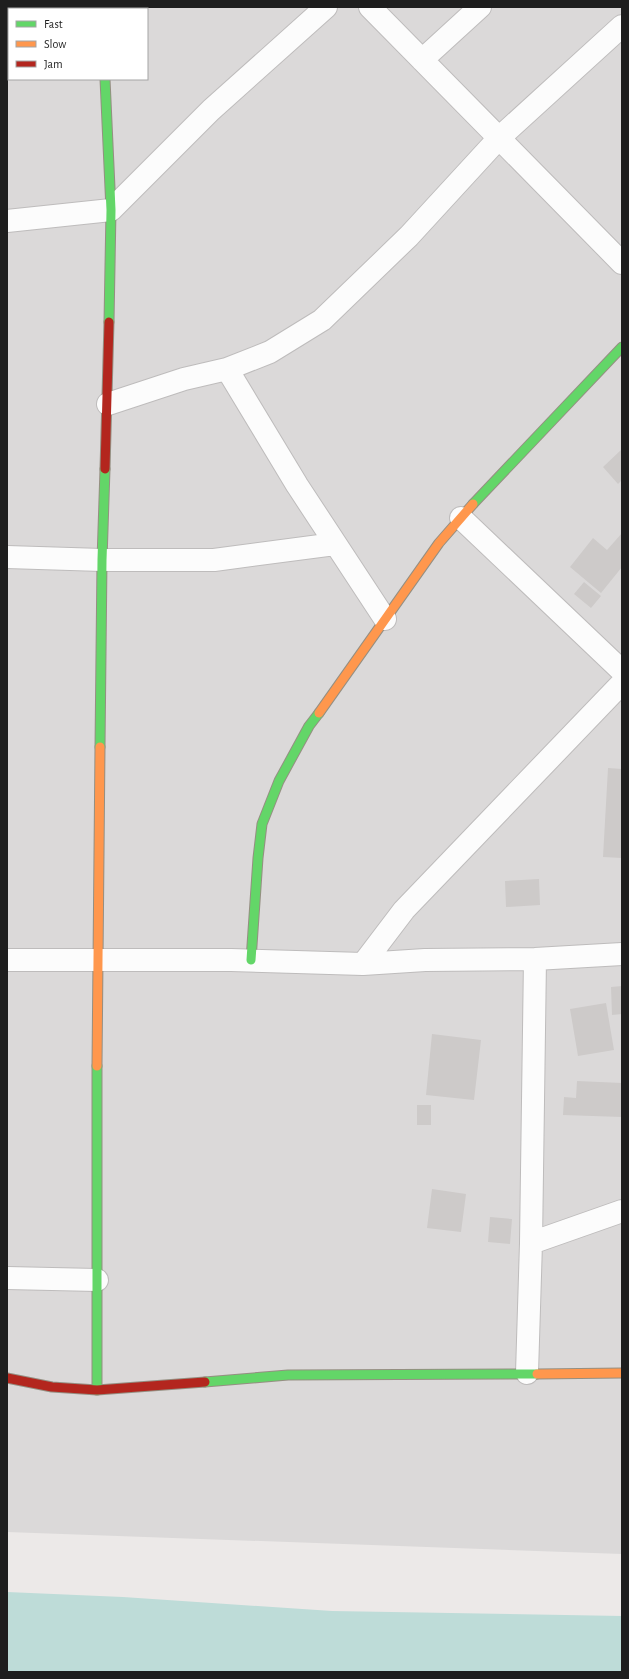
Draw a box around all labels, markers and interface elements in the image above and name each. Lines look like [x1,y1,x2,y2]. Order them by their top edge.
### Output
legend [8,8,148,80]
text: Fast [44,18,63,30]
text: Slow [44,38,66,50]
text: Jam [44,58,63,70]

